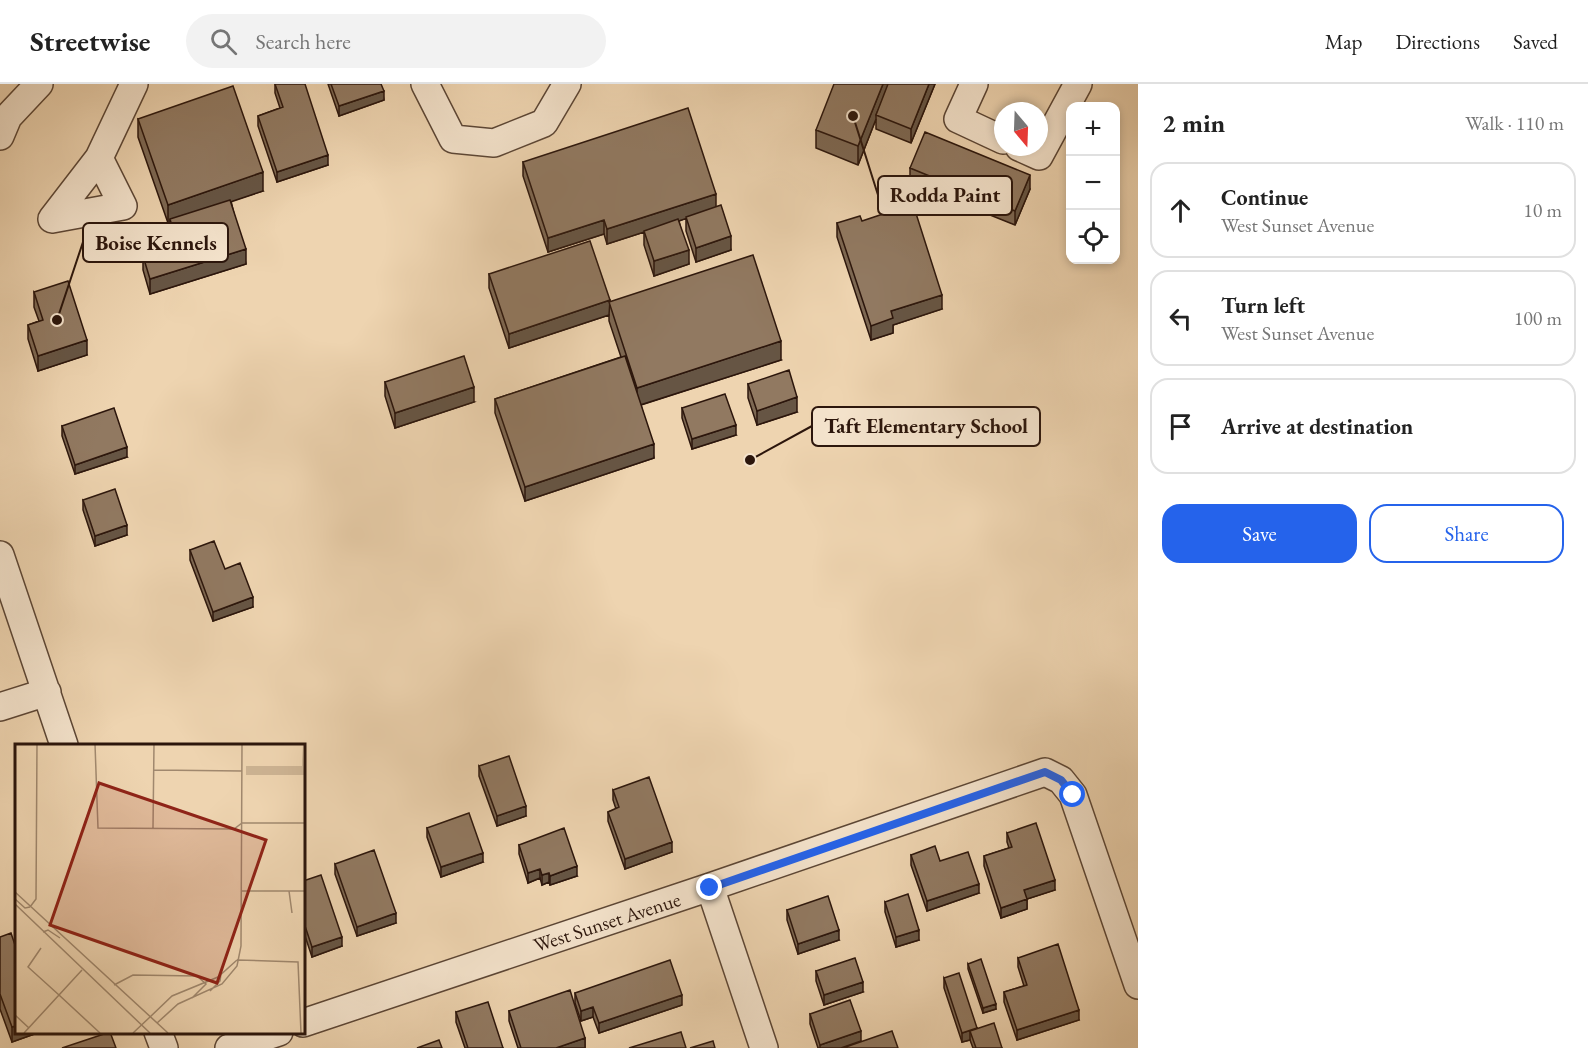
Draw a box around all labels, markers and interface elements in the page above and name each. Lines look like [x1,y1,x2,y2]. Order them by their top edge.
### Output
search box [186,14,606,68]
text: Streetwise [30,23,150,59]
icon: search [207,25,240,58]
text: Search here [255,27,351,56]
text: Map [1325,28,1362,55]
text: Directions [1395,28,1480,55]
text: Saved [1513,28,1558,55]
north arrow [994,102,1048,156]
map controls [1066,102,1120,264]
button: + [1066,102,1120,156]
text: 2 min [1162,106,1225,140]
text: Walk · 110 m [1465,110,1564,136]
button: − [1066,156,1120,210]
callout: Rodda Paint [878,176,1012,215]
text: Rodda Paint [890,181,1000,208]
text: Continue [1221,183,1308,212]
icon: ahead [1164,194,1197,227]
text: 10 m [1523,197,1562,223]
button: locate [1066,210,1120,264]
text: West Sunset Avenue [1221,212,1374,238]
callout: Boise Kennels [83,223,228,262]
text: Boise Kennels [95,229,217,256]
text: Turn left [1221,291,1305,320]
icon: left [1164,302,1197,335]
text: 100 m [1514,305,1562,331]
text: West Sunset Avenue [1221,320,1374,346]
callout: Taft Elementary School [812,407,1040,446]
icon: arrive [1164,410,1197,443]
text: Taft Elementary School [824,412,1028,439]
text: Arrive at destination [1221,412,1413,441]
button: Save [1162,504,1357,563]
button: Share [1369,504,1564,563]
inset map [15,744,304,1033]
route start [1059,781,1085,807]
route end [696,874,722,900]
street label: West Sunset Avenue [530,886,684,958]

